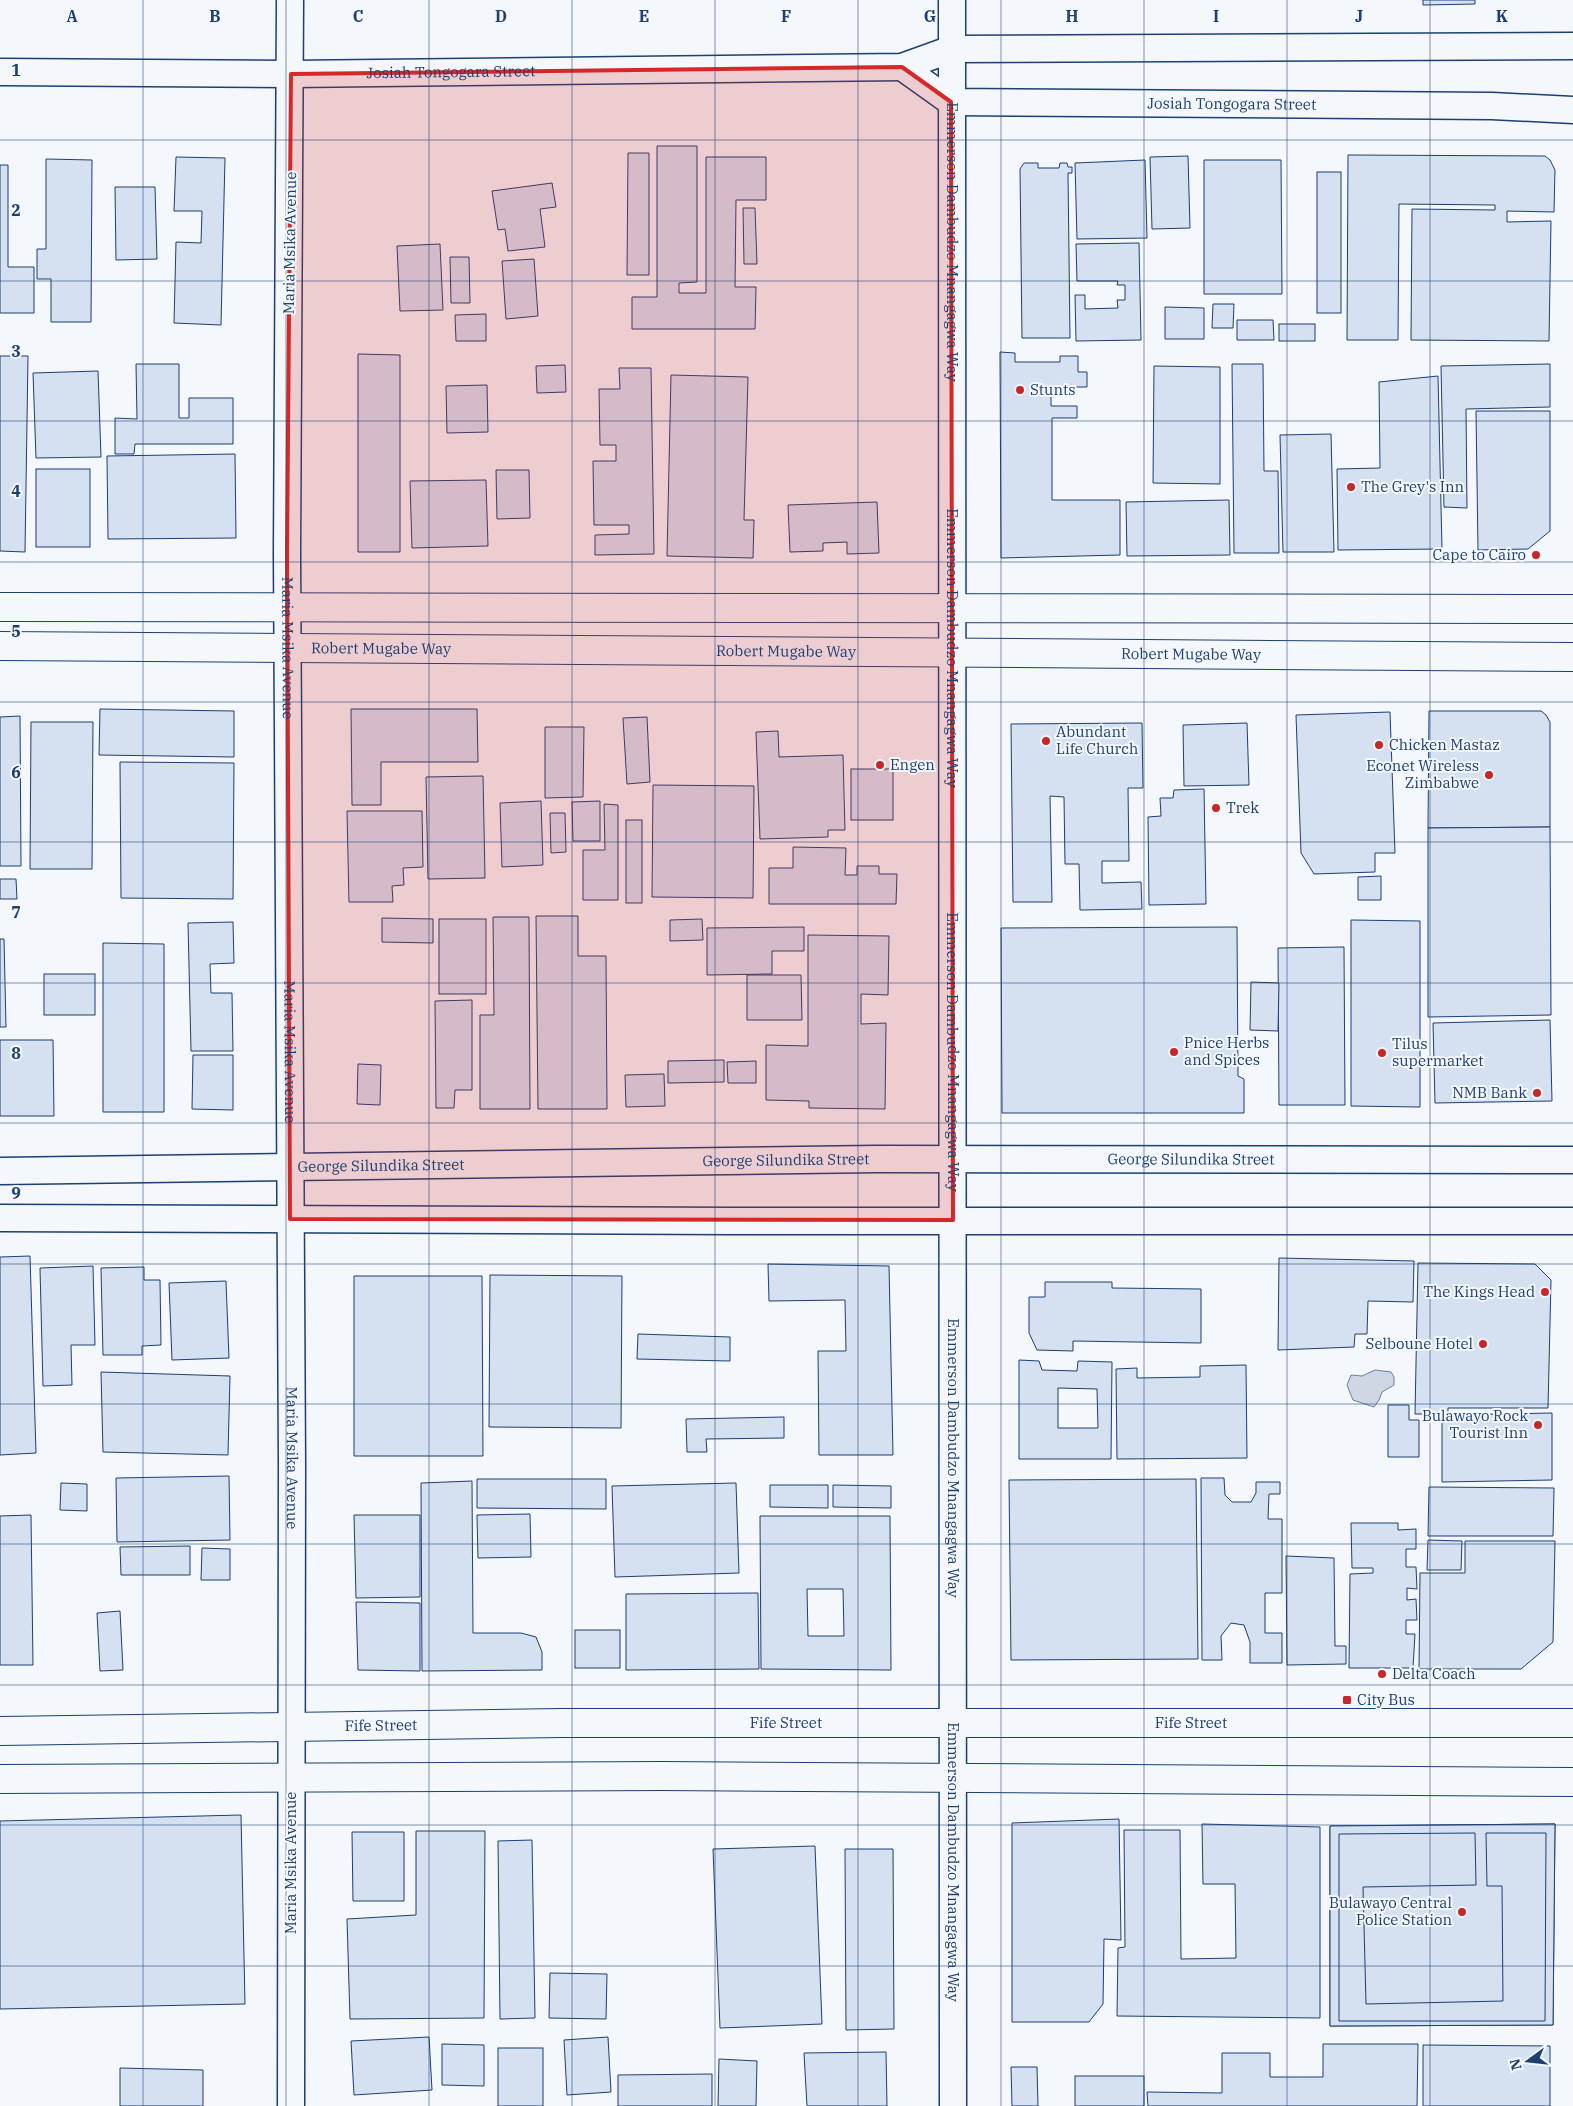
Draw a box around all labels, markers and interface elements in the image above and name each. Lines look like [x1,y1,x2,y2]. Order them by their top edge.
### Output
text: A [66,6,78,26]
text: B [209,6,221,26]
text: C [353,6,363,26]
text: D [495,6,507,26]
text: E [639,6,649,26]
text: F [781,6,791,26]
text: G [924,6,936,26]
text: H [1066,6,1079,26]
text: I [1213,6,1219,26]
text: J [1355,6,1363,26]
text: K [1496,6,1509,26]
text: 1 [11,60,21,80]
street label: Josiah Tongogara Street [366,61,536,82]
street label: Josiah Tongogara Street [1147,93,1316,114]
street label: Emmerson Dambudzo Mnangagwa Way [943,102,962,382]
street label: Maria Msika Avenue [279,172,300,314]
text: 2 [11,200,21,220]
text: 3 [11,341,21,361]
place label: Stunts [1030,380,1076,399]
marker: Stunts [1014,384,1026,396]
place label: The Grey's Inn [1361,477,1465,496]
text: 4 [11,481,21,501]
marker: The Grey's Inn [1345,481,1357,493]
street label: Emmerson Dambudzo Mnangagwa Way [943,508,962,788]
place label: Cape to Cairo [1433,545,1526,564]
marker: Cape to Cairo [1530,549,1542,561]
street label: Maria Msika Avenue [278,577,298,719]
text: 5 [11,621,21,641]
street label: Robert Mugabe Way [311,638,451,658]
street label: Robert Mugabe Way [716,641,856,661]
street label: Robert Mugabe Way [1121,644,1261,664]
place label: Abundant Life Church [1056,722,1138,758]
marker: Abundant Life Church [1040,735,1052,747]
place label: Chicken Mastaz [1389,735,1500,754]
marker: Chicken Mastaz [1373,739,1385,751]
place label: Engen [890,755,935,774]
place label: Econet Wireless Zimbabwe [1366,756,1479,792]
marker: Engen [874,759,886,771]
text: 6 [11,762,21,782]
marker: Econet Wireless Zimbabwe [1483,769,1495,781]
place label: Trek [1226,798,1259,817]
marker: Trek [1210,802,1222,814]
text: 7 [11,902,21,922]
street label: Emmerson Dambudzo Mnangagwa Way [943,912,963,1192]
street label: Maria Msika Avenue [280,981,300,1123]
place label: Pnice Herbs and Spices [1184,1033,1269,1069]
place label: Tilus supermarket [1392,1034,1484,1070]
text: 8 [11,1043,21,1063]
marker: Pnice Herbs and Spices [1168,1046,1180,1058]
marker: Tilus supermarket [1376,1047,1388,1059]
place label: NMB Bank [1452,1083,1527,1102]
marker: NMB Bank [1531,1087,1543,1099]
street label: George Silundika Street [702,1149,870,1170]
street label: George Silundika Street [1107,1149,1274,1169]
street label: George Silundika Street [297,1155,465,1176]
text: 9 [11,1183,21,1203]
place label: The Kings Head [1423,1282,1535,1301]
marker: The Kings Head [1539,1286,1551,1298]
street label: Emmerson Dambudzo Mnangagwa Way [944,1318,963,1598]
place label: Selboune Hotel [1366,1334,1473,1353]
marker: Selboune Hotel [1477,1338,1489,1350]
street label: Maria Msika Avenue [283,1387,302,1529]
place label: Bulawayo Rock Tourist Inn [1422,1406,1528,1442]
marker: Bulawayo Rock Tourist Inn [1532,1419,1544,1431]
place label: Delta Coach [1392,1664,1476,1683]
marker: Delta Coach [1376,1668,1388,1680]
place label: City Bus [1357,1690,1415,1709]
marker: City Bus [1341,1694,1353,1706]
street label: Fife Street [750,1713,822,1732]
street label: Fife Street [1155,1713,1227,1732]
street label: Fife Street [345,1715,417,1735]
street label: Emmerson Dambudzo Mnangagwa Way [944,1722,963,2002]
street label: Maria Msika Avenue [281,1792,300,1934]
place label: Bulawayo Central Police Station [1329,1893,1452,1929]
marker: Bulawayo Central Police Station [1456,1906,1468,1918]
north arrow [1503,2036,1553,2086]
text: N [1505,2057,1526,2072]

